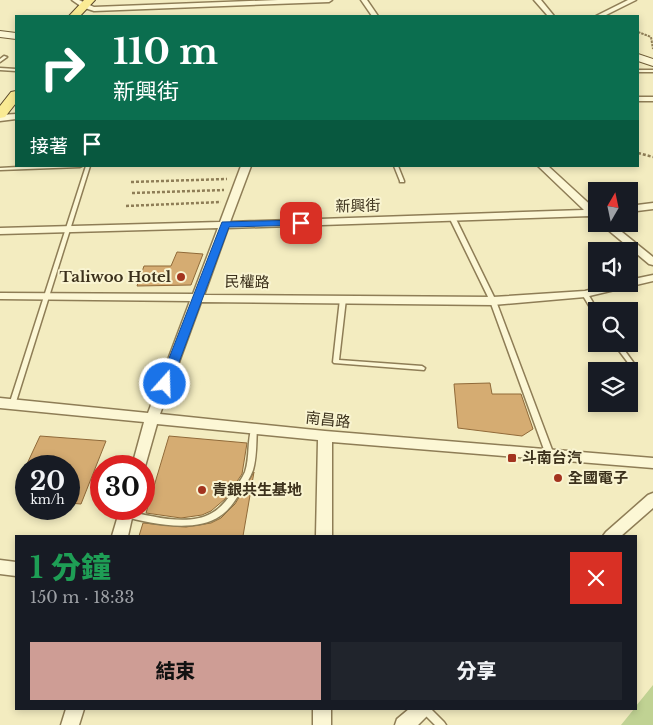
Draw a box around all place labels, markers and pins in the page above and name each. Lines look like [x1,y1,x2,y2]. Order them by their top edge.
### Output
pin [280,202,322,244]
place label: Taliwoo Hotel [59,267,172,286]
marker: Taliwoo Hotel [175,271,187,283]
place label: 斗南台汽 [522,448,582,467]
marker: 斗南台汽 [506,452,518,464]
place label: 全國電子 [568,468,628,487]
marker: 全國電子 [552,472,564,484]
place label: 青銀共生基地 [212,480,302,499]
marker: 青銀共生基地 [196,484,208,496]

